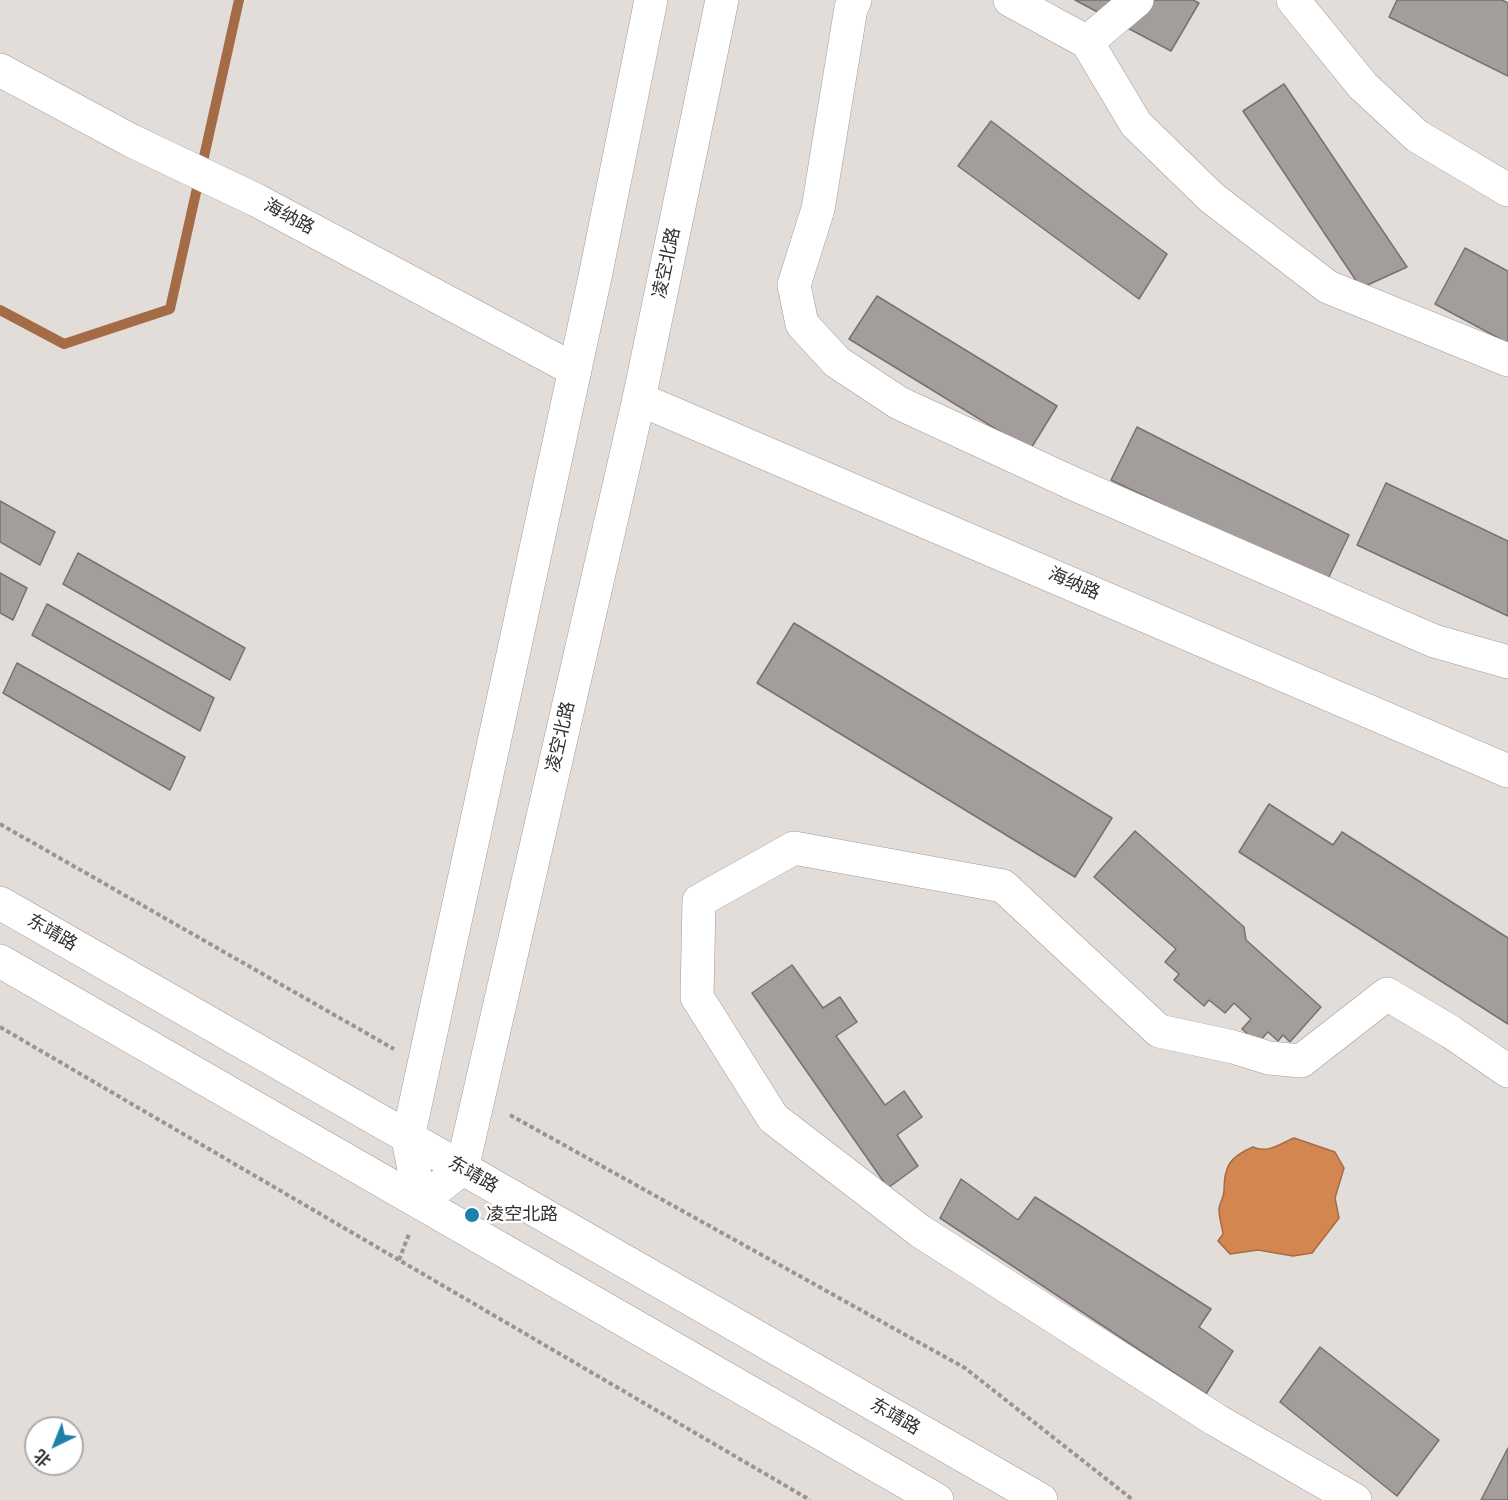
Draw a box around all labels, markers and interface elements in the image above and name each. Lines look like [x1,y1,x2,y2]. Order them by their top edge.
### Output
street label: 海纳路 [260,195,318,239]
street label: 凌空北路 [649,226,685,300]
street label: 海纳路 [1045,564,1103,604]
street label: 凌空北路 [542,699,580,775]
street label: 东靖路 [23,910,81,956]
street label: 东靖路 [444,1152,502,1198]
place label: 凌空北路 [486,1204,558,1226]
marker: 凌空北路 [463,1206,481,1224]
street label: 东靖路 [866,1394,924,1440]
north arrow [24,1416,84,1476]
text: 北 [30,1446,55,1470]

